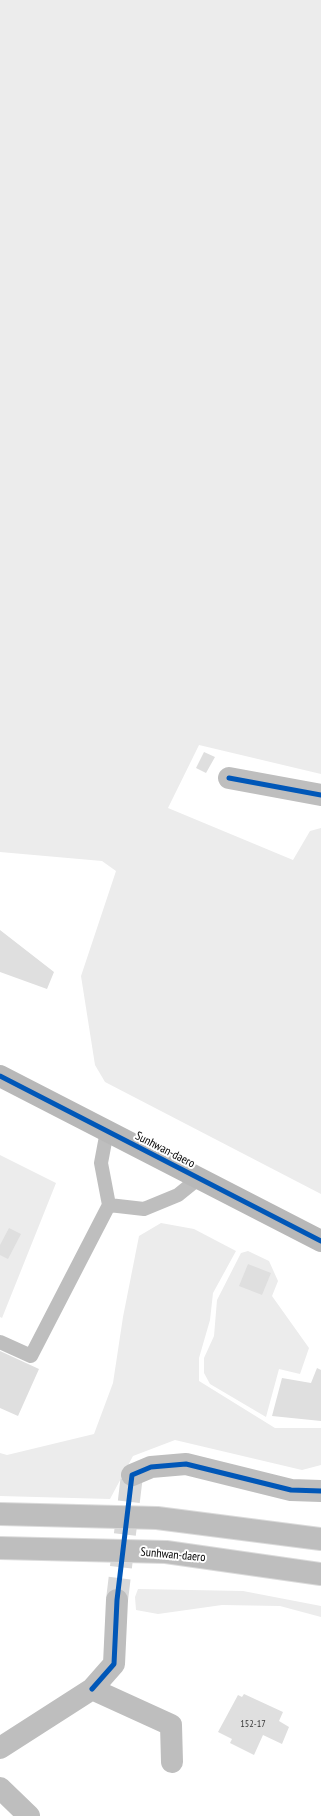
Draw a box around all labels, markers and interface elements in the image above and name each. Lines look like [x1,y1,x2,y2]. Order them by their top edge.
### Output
street label: Sunhwan-daero [133,1129,197,1171]
street label: Sunhwan-daero [140,1545,206,1565]
house number: 152-17 [240,1718,266,1730]

